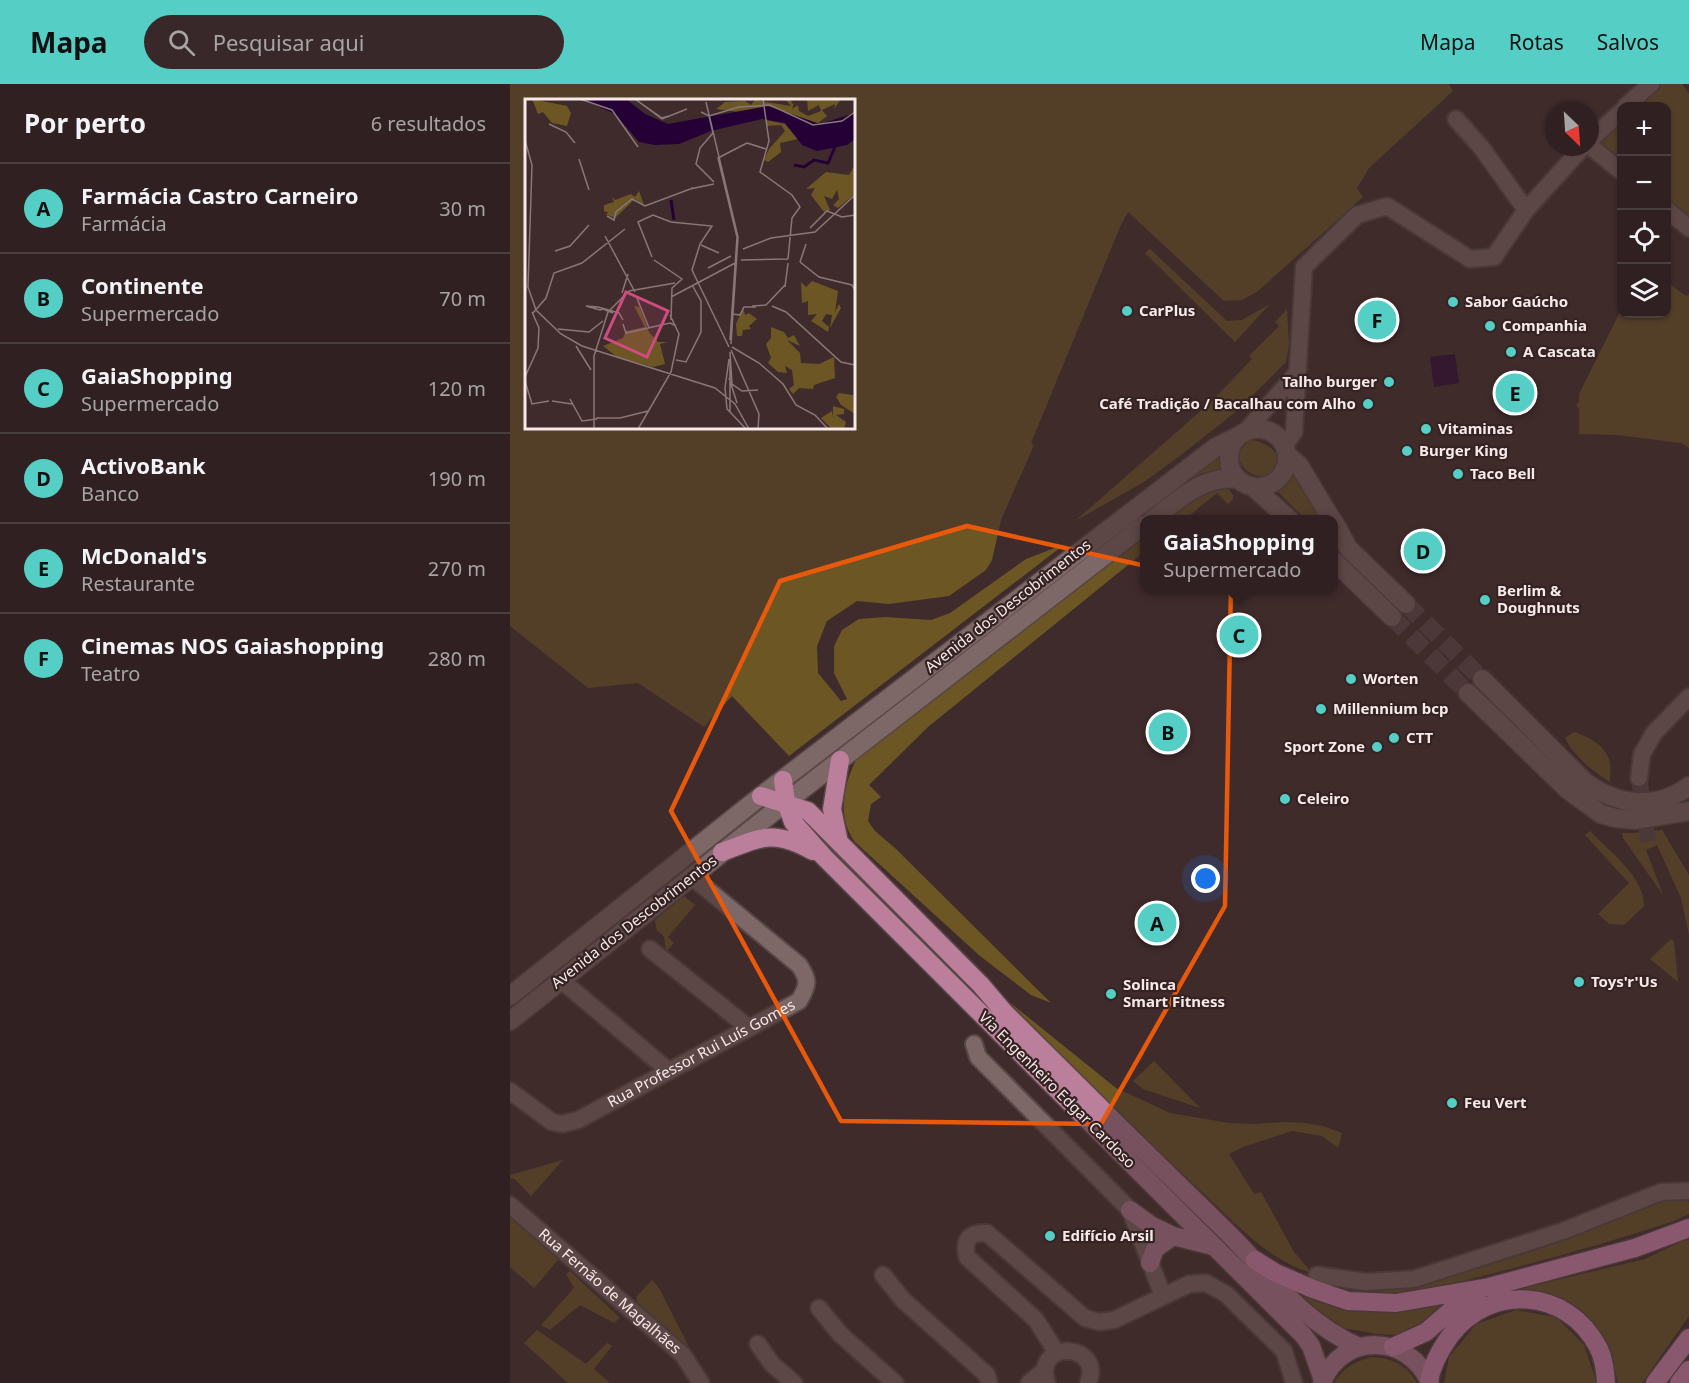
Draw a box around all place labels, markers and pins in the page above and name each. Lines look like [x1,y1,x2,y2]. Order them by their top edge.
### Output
place label: Sabor Gaúcho [1465,291,1568,311]
marker: Sabor Gaúcho [1446,295,1460,309]
pin: F [1358,298,1396,342]
place label: CarPlus [1139,300,1195,320]
marker: CarPlus [1120,304,1134,318]
place label: Companhia [1502,315,1587,335]
marker: Companhia [1483,319,1497,333]
place label: A Cascata [1523,341,1596,361]
marker: A Cascata [1504,345,1518,359]
pin: E [1496,370,1534,416]
place label: Talho burger [1282,371,1377,391]
marker: Talho burger [1382,375,1396,389]
place label: Café Tradição / Bacalhau com Alho [1099,393,1356,413]
marker: Café Tradição / Bacalhau com Alho [1361,397,1375,411]
place label: Vitaminas [1438,418,1513,438]
marker: Vitaminas [1419,422,1433,436]
place label: Burger King [1419,440,1508,460]
marker: Burger King [1400,444,1414,458]
place label: Taco Bell [1470,463,1535,483]
marker: Taco Bell [1451,467,1465,481]
pin: D [1404,528,1442,574]
place label: Berlim & Doughnuts [1497,580,1580,617]
marker: Berlim & Doughnuts [1478,593,1492,607]
pin: C [1220,612,1258,658]
place label: Worten [1363,668,1419,688]
marker: Worten [1344,672,1358,686]
place label: Millennium bcp [1333,698,1449,718]
marker: Millennium bcp [1314,702,1328,716]
pin: B [1148,710,1188,754]
place label: CTT [1406,727,1434,747]
marker: CTT [1387,731,1401,745]
place label: Sport Zone [1284,736,1365,756]
marker: Sport Zone [1370,740,1384,754]
place label: Celeiro [1297,788,1349,808]
marker: Celeiro [1278,792,1292,806]
pin: A [1138,900,1176,946]
place label: Toys'r'Us [1591,971,1657,991]
place label: Solinca Smart Fitness [1123,974,1225,1011]
marker: Toys'r'Us [1572,975,1586,989]
marker: Solinca Smart Fitness [1104,987,1118,1001]
place label: Feu Vert [1464,1092,1527,1112]
marker: Feu Vert [1445,1096,1459,1110]
place label: Edifício Arsil [1062,1225,1154,1245]
marker: Edifício Arsil [1043,1229,1057,1243]

